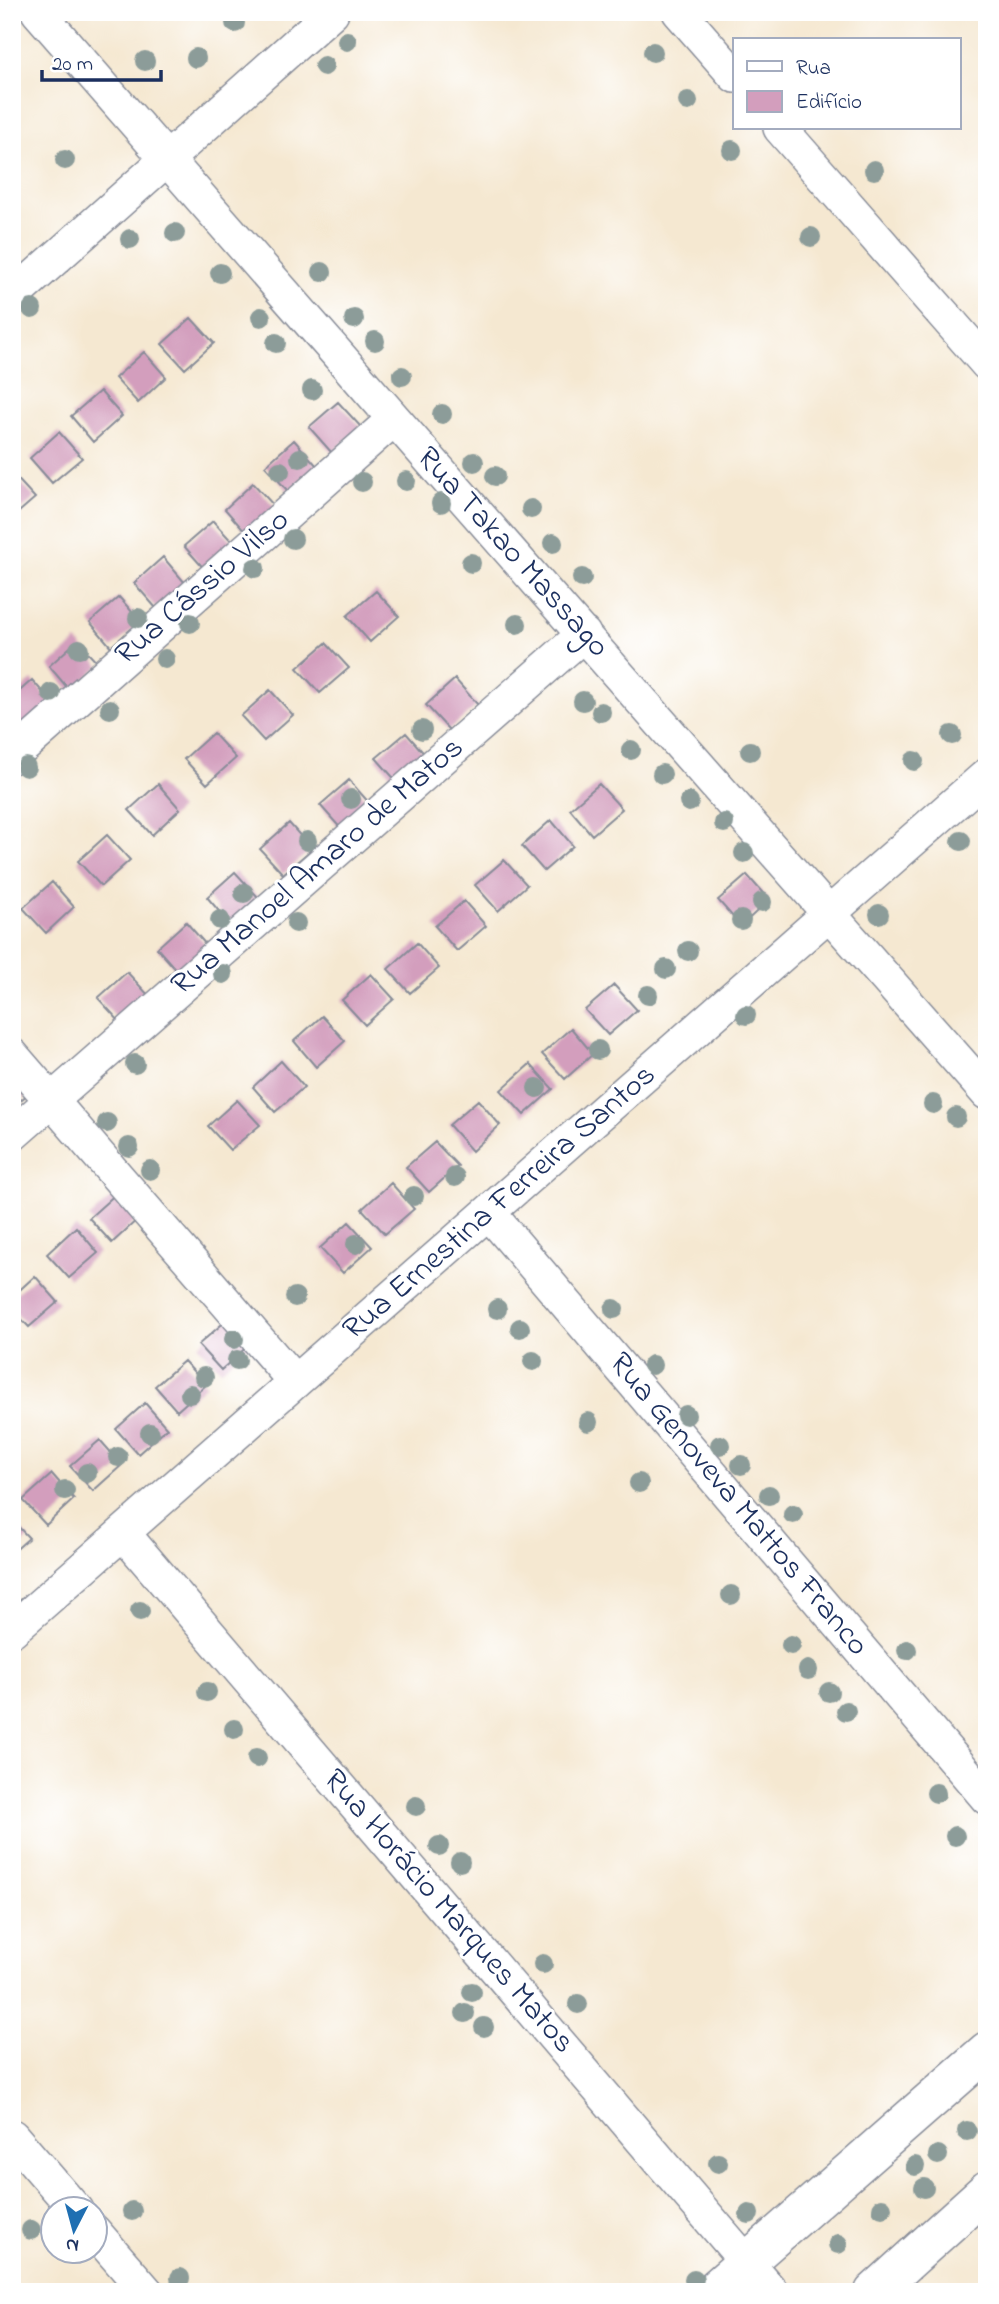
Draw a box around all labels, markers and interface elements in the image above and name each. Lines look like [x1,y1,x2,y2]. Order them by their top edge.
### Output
scale bar [42,38,161,82]
legend [733,38,960,130]
text: 20 m [52,50,93,80]
text: Rua [796,54,831,84]
text: Edifício [796,88,862,118]
street label: Rua Takao Massago [404,437,620,669]
street label: Rua Cássio Vilso [105,499,301,677]
street label: Rua Manoel Amaro de Matos [161,726,475,1008]
street label: Rua Ernestina Ferreira Santos [333,1053,667,1353]
street label: Rua Genoveva Mattos Franco [596,1343,880,1667]
street label: Rua Horácio Marques Matos [311,1759,585,2065]
north arrow [38,2196,108,2266]
text: N [65,2230,80,2259]

